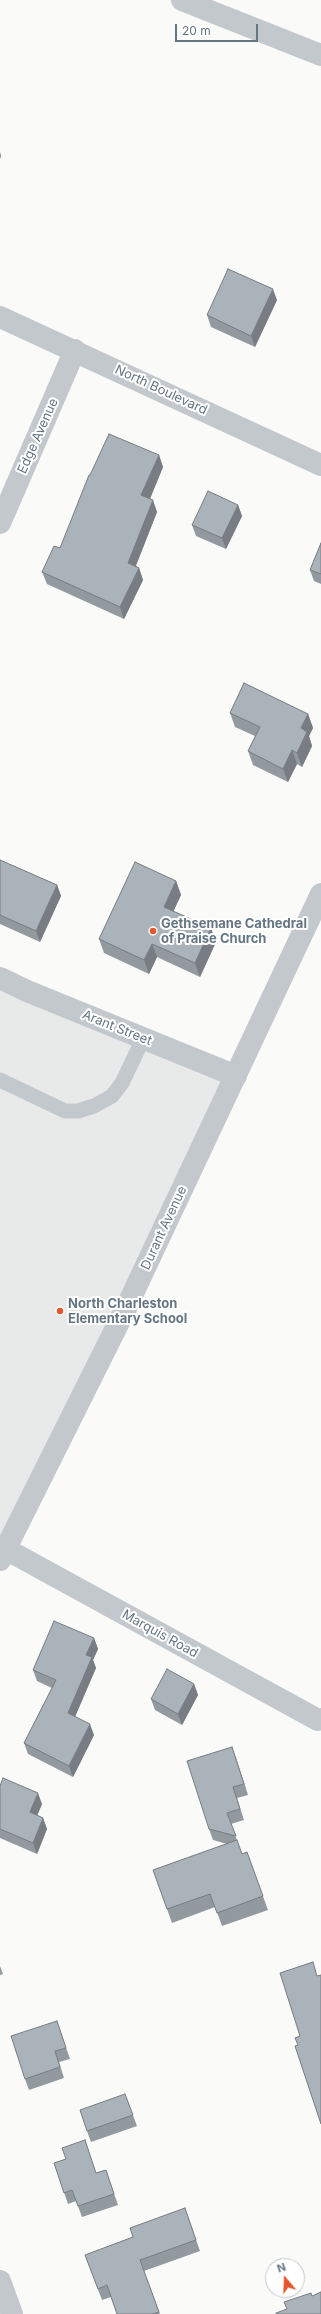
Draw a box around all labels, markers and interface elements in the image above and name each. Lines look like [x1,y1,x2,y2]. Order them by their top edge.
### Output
scale bar [177,16,260,42]
text: 20 m [182,23,211,38]
street label: North Boulevard [112,362,210,418]
street label: Edge Avenue [14,396,62,476]
place label: Gethsemane Cathedral of Praise Church [161,916,307,947]
marker: Gethsemane Cathedral of Praise Church [148,926,158,936]
street label: Arant Street [80,1007,154,1049]
street label: Durant Avenue [138,1184,190,1272]
place label: North Charleston Elementary School [68,1296,187,1327]
marker: North Charleston Elementary School [55,1306,65,1316]
street label: Marquis Road [119,1607,201,1661]
north arrow [265,2258,305,2298]
text: N [275,2260,288,2276]

